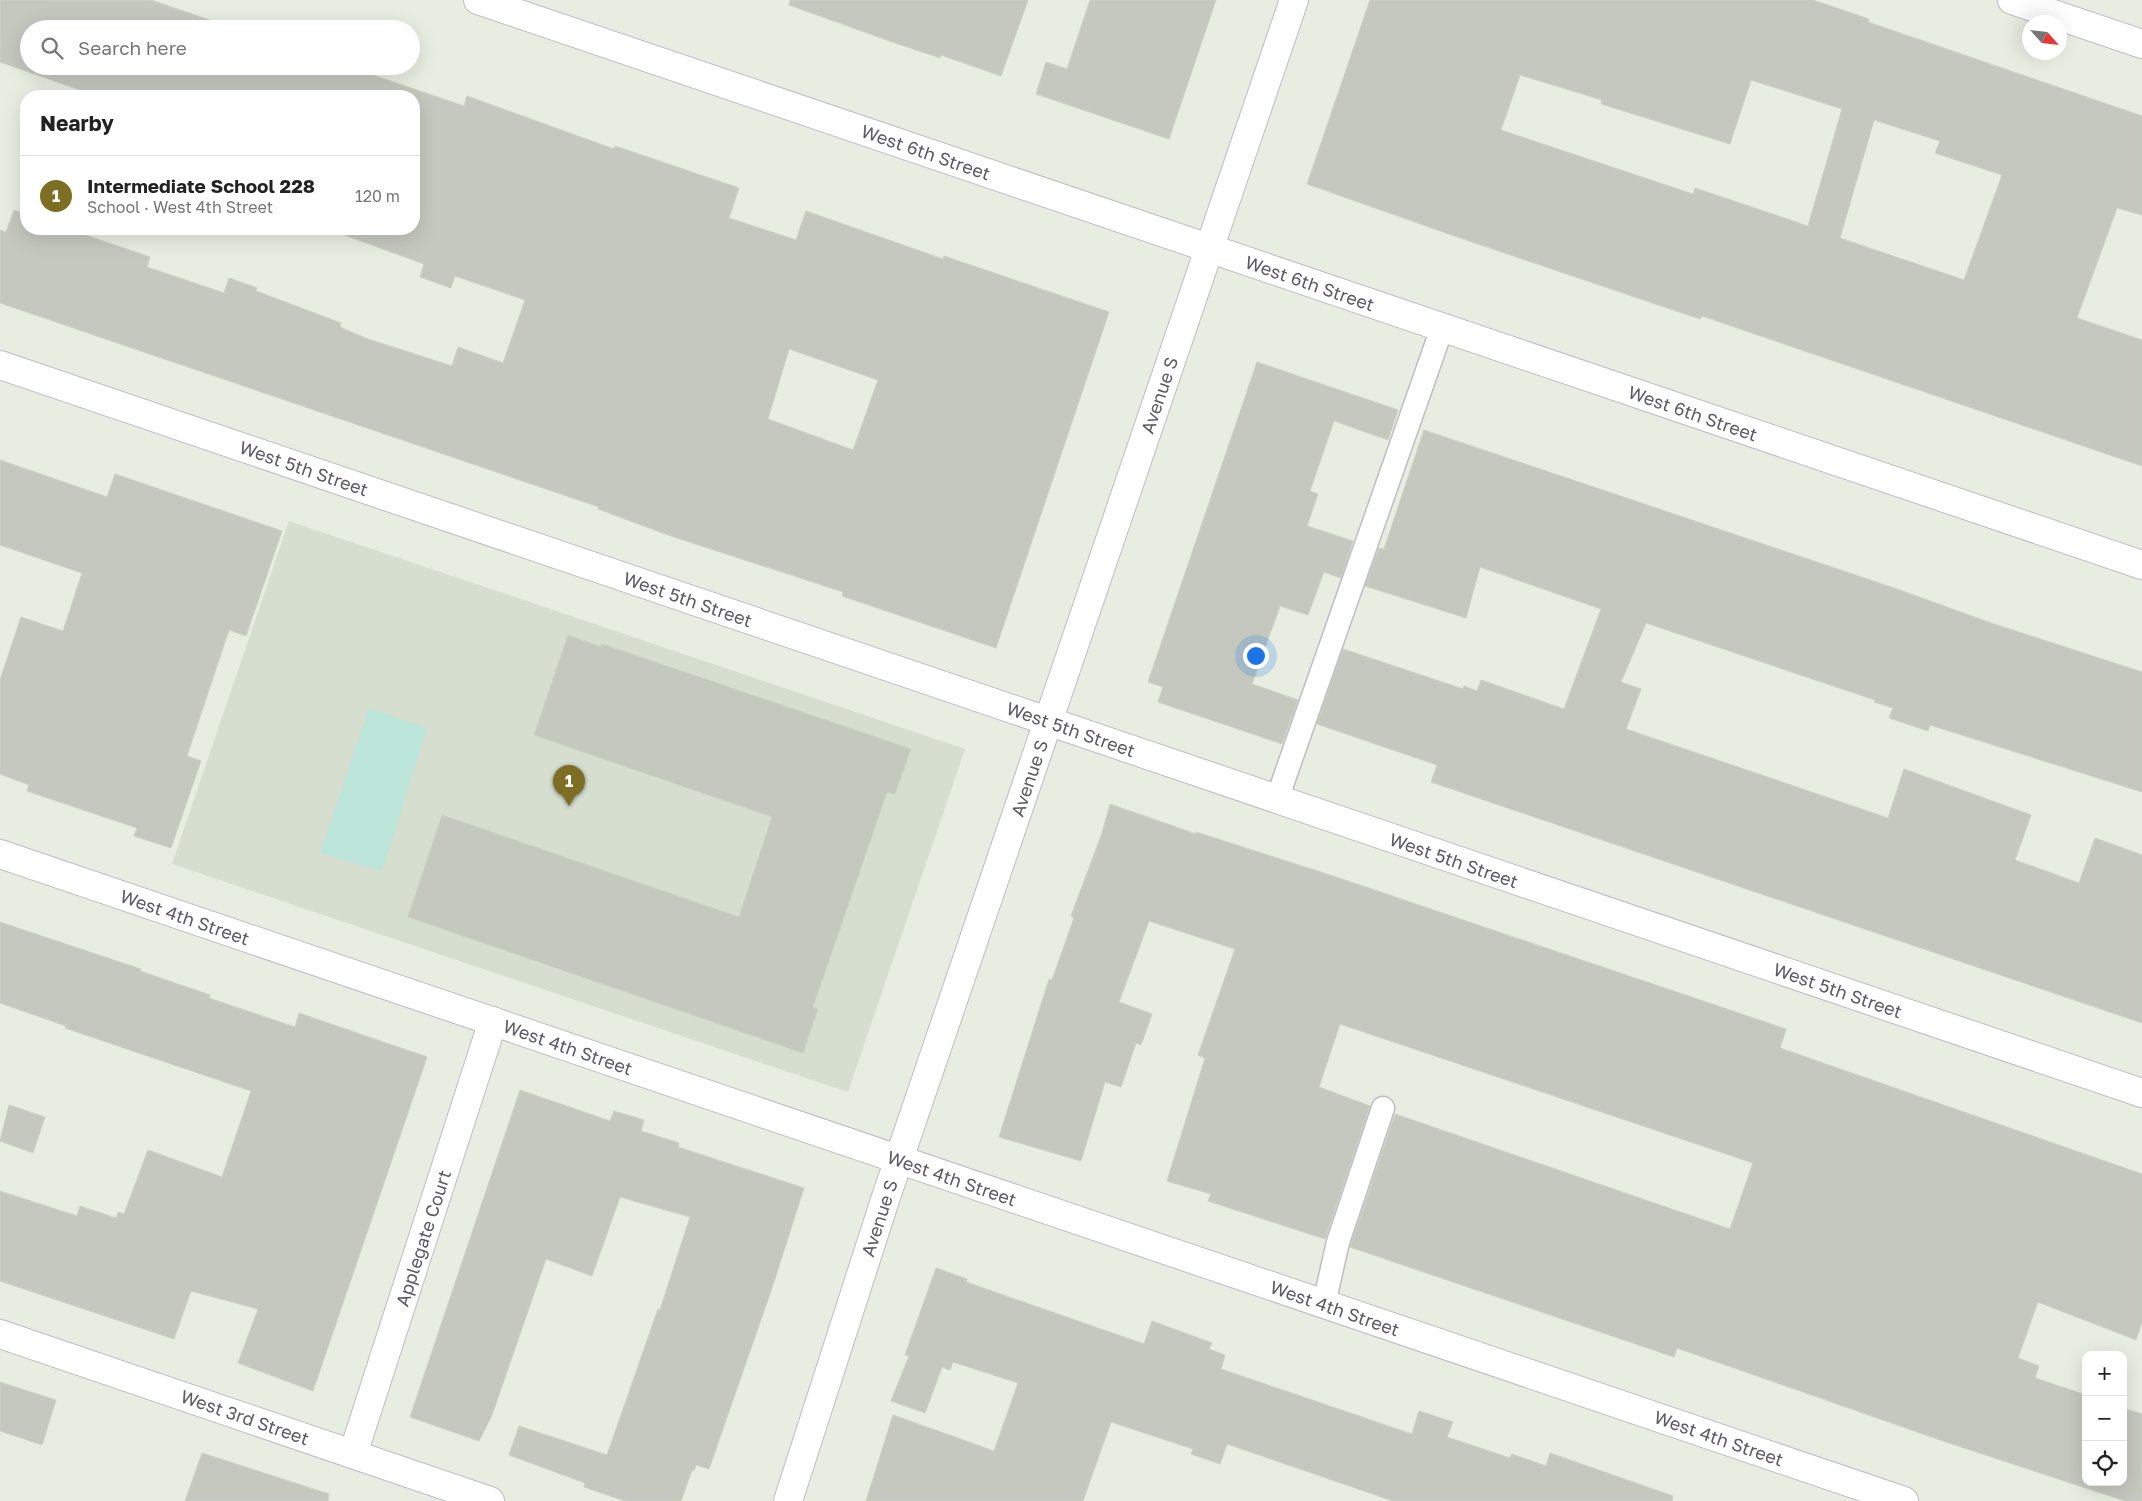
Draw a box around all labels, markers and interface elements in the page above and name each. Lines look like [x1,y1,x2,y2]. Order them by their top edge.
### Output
north arrow [2022,15,2067,60]
search box [20,20,420,75]
icon: search [38,34,66,62]
text: Search here [78,36,187,59]
text: Nearby [40,110,114,136]
street label: West 6th Street [859,120,993,184]
text: Intermediate School 228 [87,174,315,197]
text: 1 [52,186,60,206]
text: 120 m [355,186,400,206]
text: School · West 4th Street [87,197,273,217]
street label: West 6th Street [1243,251,1377,315]
street label: Avenue S [1136,354,1182,436]
street label: West 6th Street [1626,381,1760,445]
street label: West 5th Street [237,436,371,500]
street label: West 5th Street [621,567,755,631]
your location [1243,643,1269,669]
street label: West 5th Street [1004,697,1138,761]
street label: Avenue S [1006,737,1052,819]
pin: 1 [553,765,585,806]
street label: West 5th Street [1387,828,1521,892]
street label: West 4th Street [117,885,253,949]
street label: West 5th Street [1771,958,1905,1022]
street label: West 4th Street [500,1015,636,1079]
street label: West 4th Street [884,1146,1020,1210]
street label: Applegate Court [391,1167,455,1309]
street label: Avenue S [856,1177,902,1259]
street label: West 4th Street [1267,1276,1403,1340]
map controls [2082,1351,2127,1486]
button: + [2082,1351,2127,1396]
street label: West 3rd Street [178,1385,312,1449]
button: − [2082,1396,2127,1441]
street label: West 4th Street [1651,1406,1787,1470]
button: locate [2082,1441,2127,1486]

